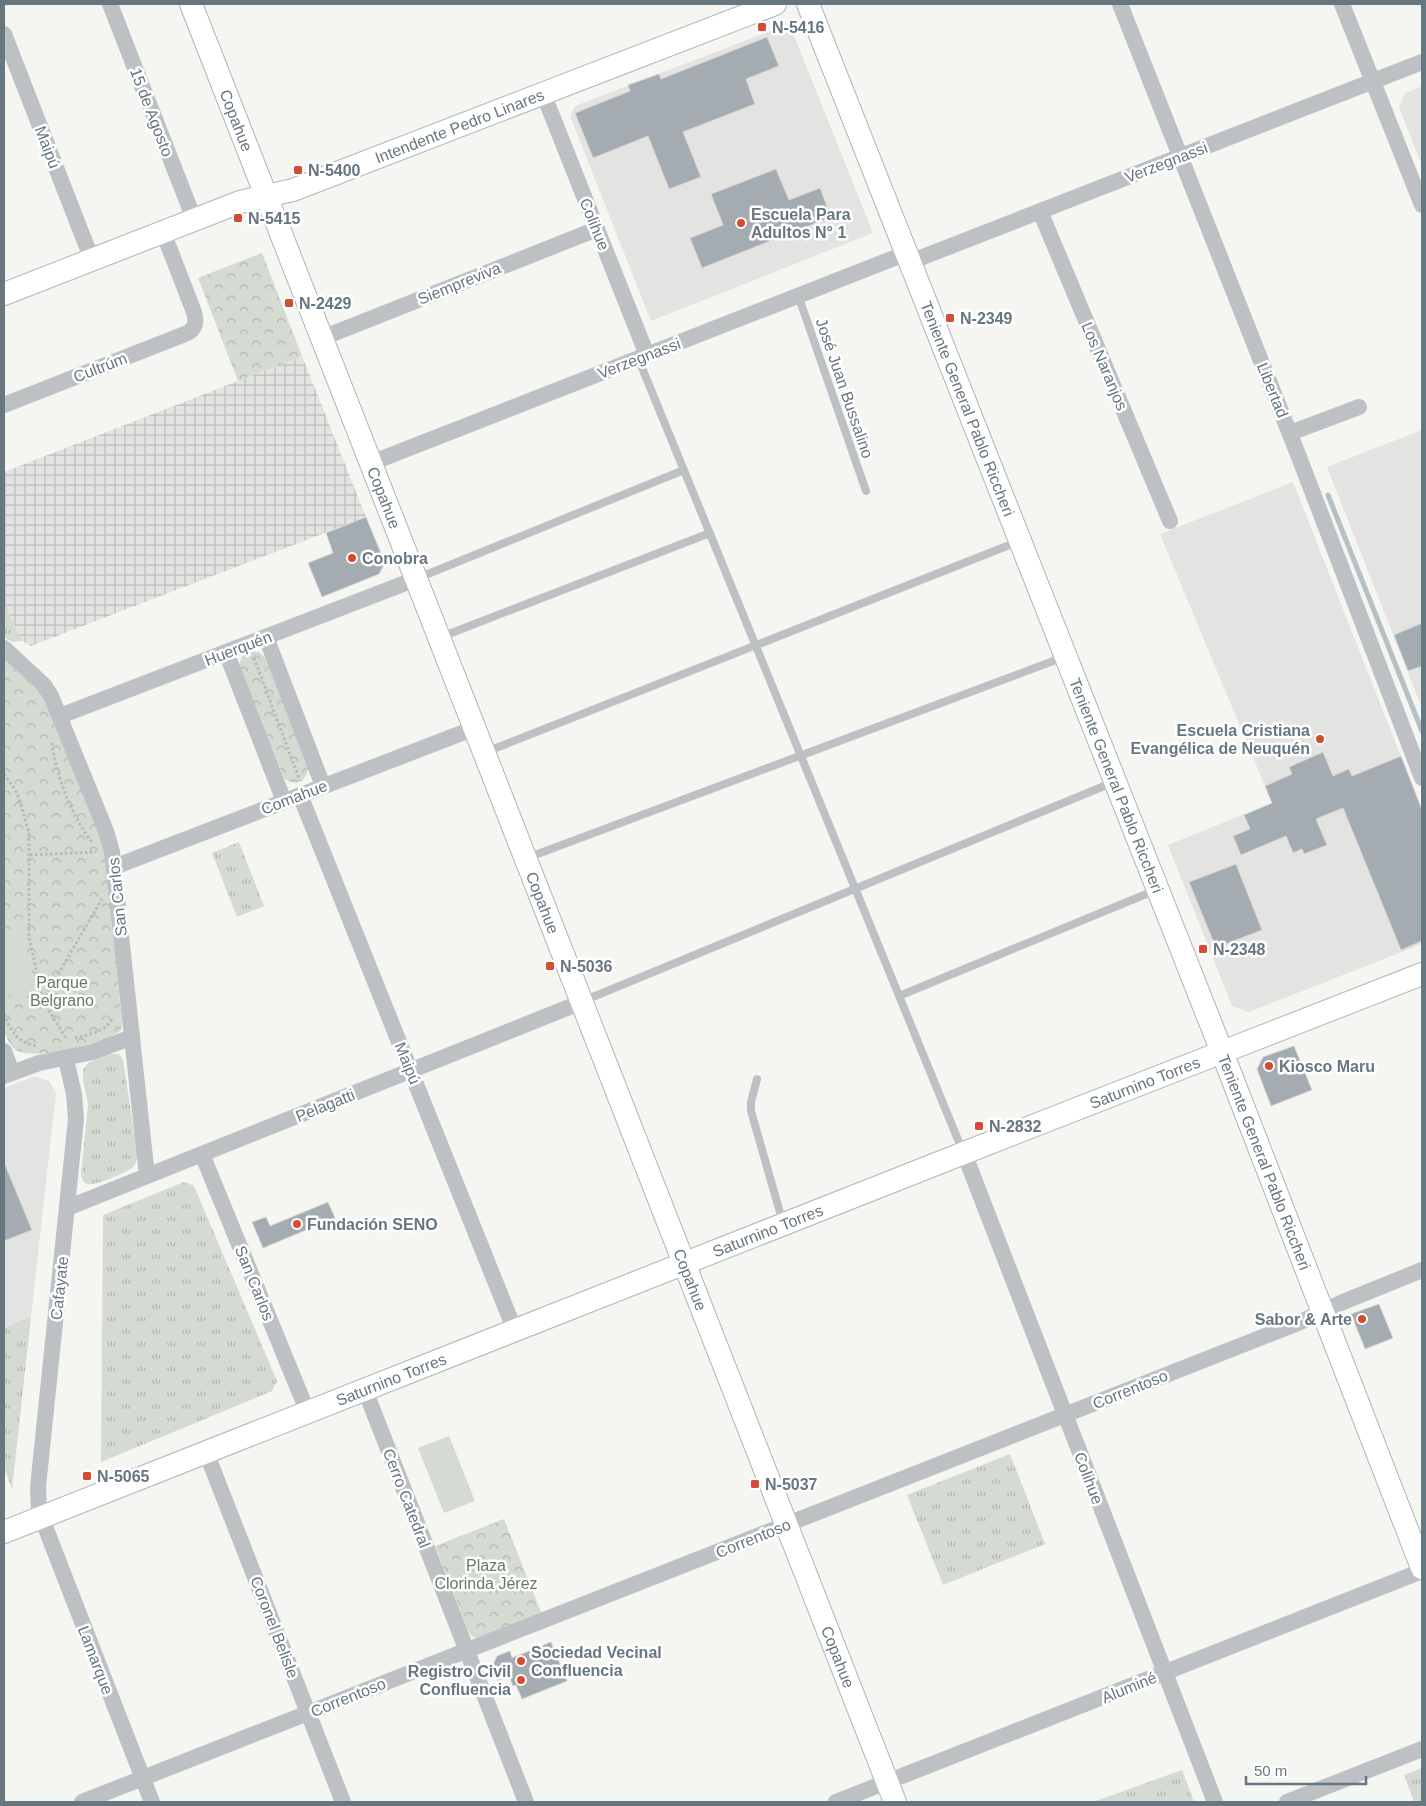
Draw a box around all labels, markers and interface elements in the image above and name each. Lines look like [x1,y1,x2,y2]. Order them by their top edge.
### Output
place label: N-5416 [772,19,825,36]
marker: N-5416 [756,21,768,33]
street label: 15 de Agosto [127,66,176,159]
street label: Intendente Pedro Linares [373,86,547,167]
street label: Copahue [216,87,256,154]
street label: Maipú [32,124,63,171]
street label: Verzegnassi [1122,139,1210,186]
place label: N-5400 [308,162,361,179]
marker: N-5400 [292,164,304,176]
street label: Colihue [576,196,613,253]
place label: Escuela Para Adultos N° 1 [751,206,851,241]
place label: N-5415 [248,210,301,227]
marker: N-5415 [232,212,244,224]
marker: Escuela Para Adultos N° 1 [735,217,747,229]
street label: Siempreviva [415,259,503,308]
place label: N-2429 [299,295,352,312]
marker: N-2429 [283,297,295,309]
street label: Teniente General Pablo Riccheri [917,299,1017,519]
place label: N-2349 [960,310,1013,327]
marker: N-2349 [944,312,956,324]
street label: José Juan Bussalino [813,316,876,460]
street label: Los Naranjos [1078,319,1131,413]
street label: Verzegnassi [595,335,683,382]
street label: Cultrúm [71,349,129,385]
street label: Libertad [1254,360,1291,420]
street label: Copahue [364,464,404,531]
place label: Conobra [362,550,428,567]
marker: Conobra [346,552,358,564]
street label: Huerquén [202,628,274,669]
street label: Teniente General Pablo Riccheri [1066,676,1166,895]
place label: Escuela Cristiana Evangélica de Neuquén [1130,722,1310,757]
marker: Escuela Cristiana Evangélica de Neuquén [1314,733,1326,745]
street label: Comahue [259,777,330,818]
street label: San Carlos [105,857,130,937]
street label: Copahue [523,869,562,936]
place label: N-2348 [1213,941,1266,958]
marker: N-2348 [1197,943,1209,955]
place label: N-5036 [560,958,613,975]
marker: N-5036 [544,960,556,972]
park label: Parque Belgrano [30,974,94,1009]
street label: Maipú [391,1040,424,1087]
street label: Teniente General Pablo Riccheri [1215,1052,1314,1273]
street label: Saturnino Torres [1087,1054,1202,1112]
place label: Kiosco Maru [1279,1058,1375,1075]
marker: Kiosco Maru [1263,1060,1275,1072]
street label: Pelagatti [293,1086,357,1125]
place label: N-2832 [989,1118,1042,1135]
marker: N-2832 [973,1120,985,1132]
street label: Saturnino Torres [710,1202,825,1260]
place label: Fundación SENO [307,1216,438,1233]
marker: Fundación SENO [291,1218,303,1230]
street label: San Carlos [232,1243,277,1323]
street label: Copahue [670,1247,710,1313]
street label: Cafayate [48,1255,71,1321]
place label: Sabor & Arte [1255,1311,1352,1328]
marker: Sabor & Arte [1356,1313,1368,1325]
street label: Saturnino Torres [334,1350,449,1409]
street label: Correntoso [1090,1367,1170,1412]
street label: Cerro Catedral [380,1446,433,1550]
street label: Colihue [1071,1450,1106,1507]
place label: N-5065 [97,1468,150,1485]
marker: N-5065 [81,1470,93,1482]
place label: N-5037 [765,1476,818,1493]
marker: N-5037 [749,1478,761,1490]
street label: Correntoso [713,1516,793,1561]
park label: Plaza Clorinda Jérez [434,1557,538,1592]
street label: Coronel Belisle [247,1574,302,1681]
street label: Lamarque [75,1624,116,1697]
street label: Copahue [818,1624,857,1690]
place label: Sociedad Vecinal Confluencia [531,1644,662,1679]
marker: Sociedad Vecinal Confluencia [515,1655,527,1667]
place label: Registro Civil Confluencia [408,1663,511,1698]
street label: Aluminé [1099,1669,1159,1706]
marker: Registro Civil Confluencia [515,1674,527,1686]
street label: Correntoso [308,1675,388,1720]
scale bar [1246,1754,1366,1786]
text: 50 m [1254,1762,1287,1779]

